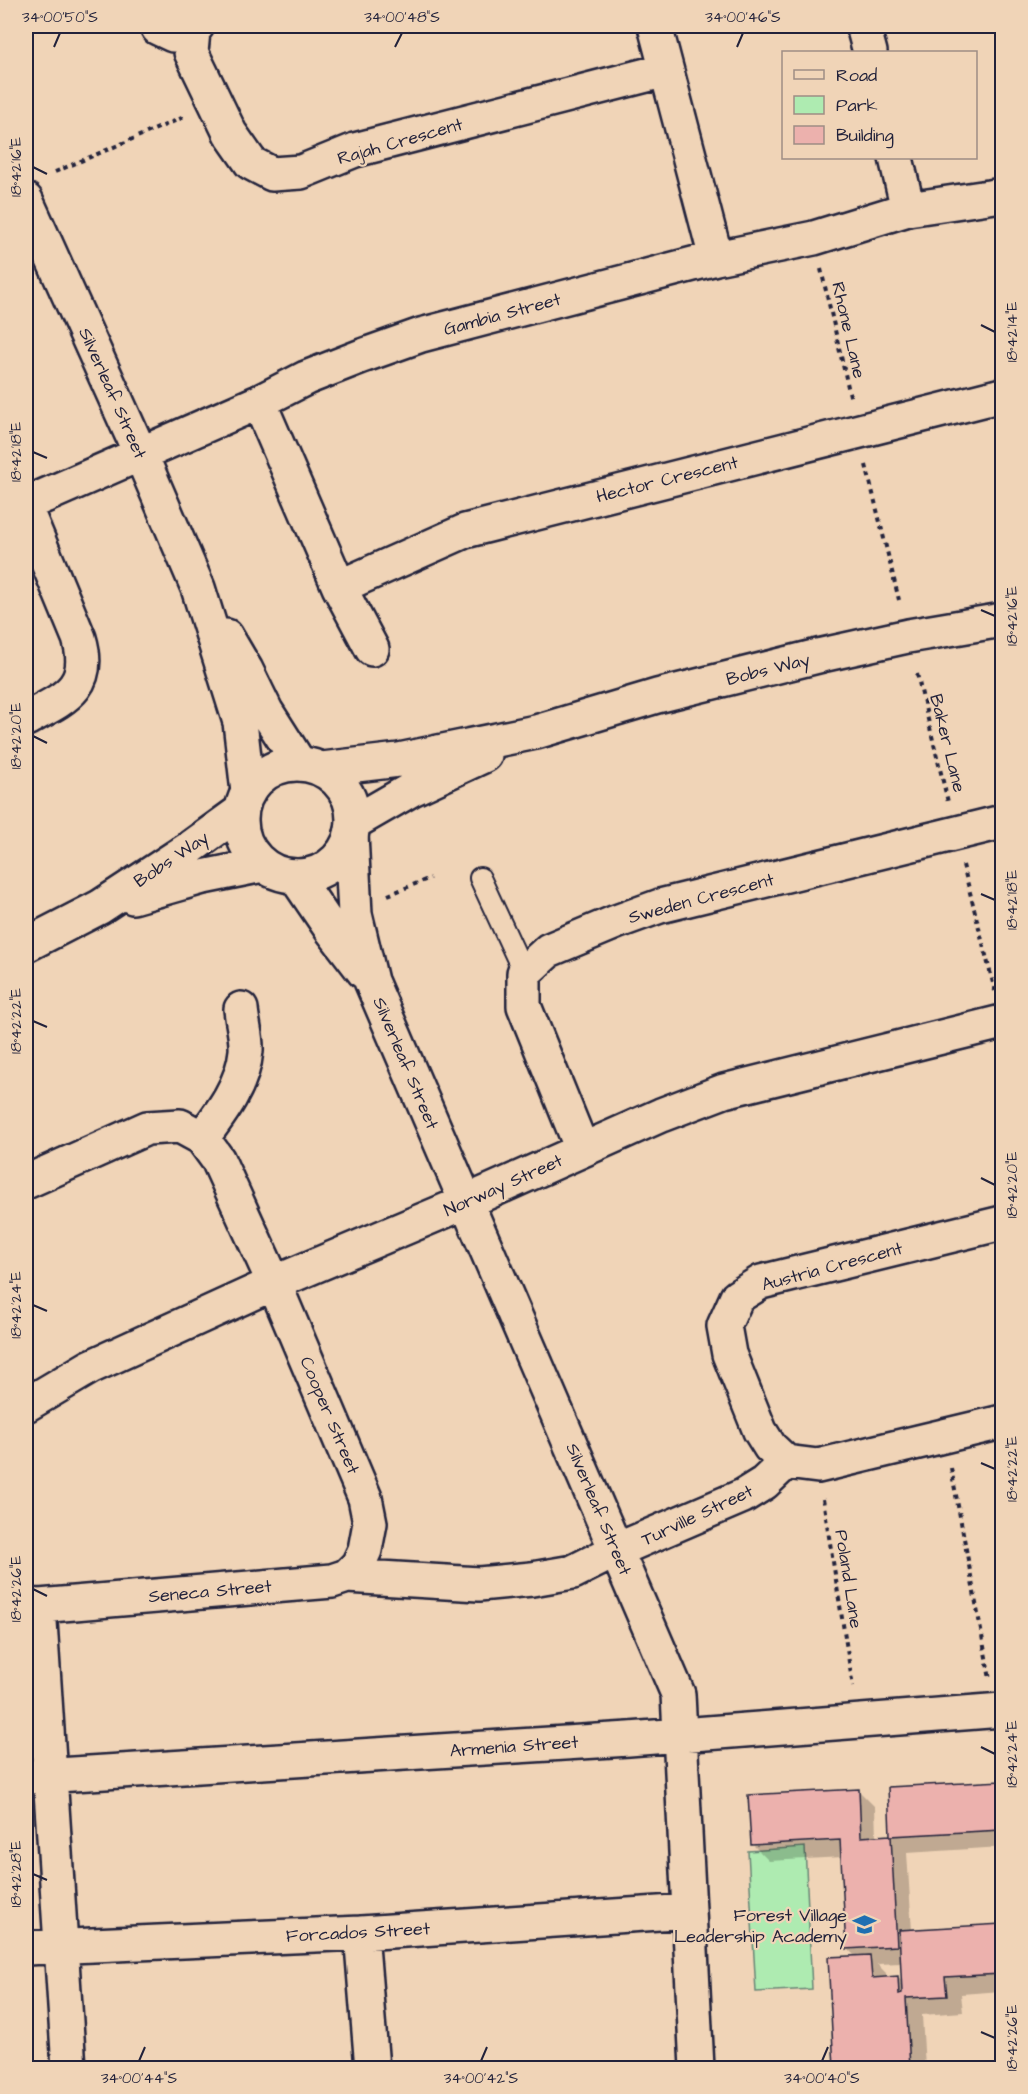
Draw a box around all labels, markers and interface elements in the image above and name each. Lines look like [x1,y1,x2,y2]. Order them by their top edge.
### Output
text: 34°00'50"S [22,7,98,28]
text: 34°00'48"S [364,7,440,28]
text: 34°00'46"S [705,7,781,28]
legend [782,51,977,159]
text: Road [836,63,877,88]
text: Park [836,93,878,118]
street label: Rajah Crescent [335,111,466,171]
text: Building [836,123,894,149]
text: 18°42'16"E [6,137,27,197]
street label: Rhone Lane [825,279,872,381]
street label: Gambia Street [441,287,564,342]
text: 18°42'14"E [1002,302,1023,362]
street label: Silverleaf Street [72,324,153,463]
text: 18°42'18"E [6,422,27,482]
street label: Hector Crescent [594,450,741,509]
text: 18°42'16"E [1002,586,1023,646]
street label: Bobs Way [724,647,813,693]
street label: Baker Lane [923,691,972,795]
text: 18°42'20"E [6,703,27,769]
street label: Bobs Way [129,825,214,894]
street label: Sweden Crescent [626,867,777,930]
text: 18°42'18"E [1002,870,1023,930]
text: 18°42'22"E [6,988,27,1054]
street label: Silverleaf Street [366,993,445,1134]
street label: Norway Street [440,1148,568,1224]
text: 18°42'20"E [1002,1152,1023,1218]
street label: Austria Crescent [759,1235,906,1297]
text: 18°42'24"E [6,1271,27,1339]
street label: Cooper Street [294,1353,366,1478]
text: 18°42'22"E [1002,1436,1023,1502]
street label: Silverleaf Street [559,1439,638,1580]
street label: Turville Street [637,1478,758,1552]
street label: Poland Lane [828,1528,869,1630]
text: 18°42'26"E [6,1556,27,1622]
street label: Seneca Street [148,1574,273,1609]
text: 18°42'24"E [1002,1720,1023,1788]
street label: Armenia Street [449,1729,580,1763]
text: 18°42'28"E [6,1840,27,1907]
place label: Forest Village Leadership Academy [674,1903,847,1950]
school or university icon: Forest Village Leadership Academy [852,1912,878,1938]
street label: Forcados Street [285,1916,431,1949]
text: 18°42'26"E [1002,2005,1023,2071]
text: 34°00'44"S [101,2068,177,2089]
text: 34°00'42"S [444,2068,519,2089]
text: 34°00'40"S [784,2068,860,2089]

